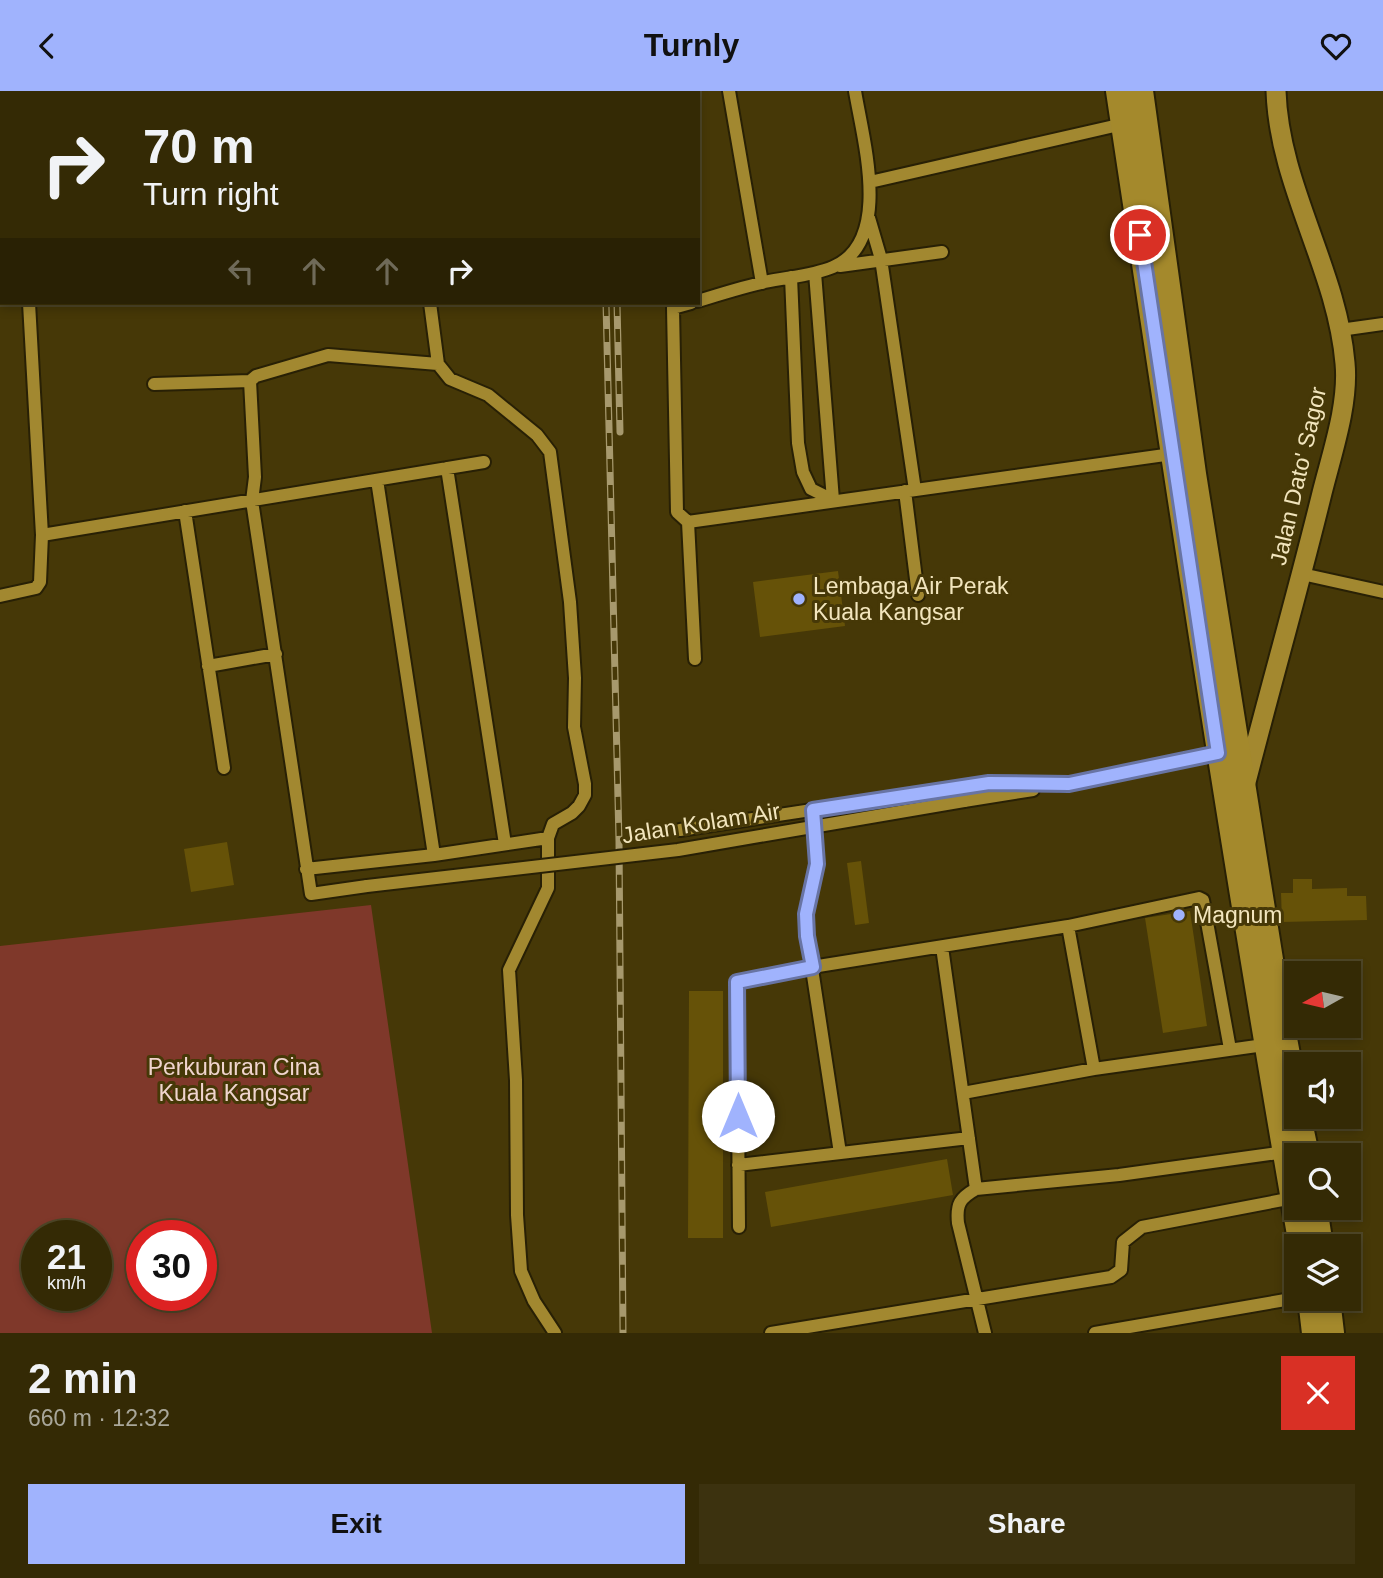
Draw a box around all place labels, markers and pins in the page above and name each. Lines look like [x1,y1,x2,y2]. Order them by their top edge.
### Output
pin [1110,205,1170,265]
place label: Lembaga Air Perak Kuala Kangsar [813,573,1009,625]
marker: Lembaga Air Perak Kuala Kangsar [791,591,807,607]
place label: Magnum [1193,902,1282,928]
marker: Magnum [1171,907,1187,923]

